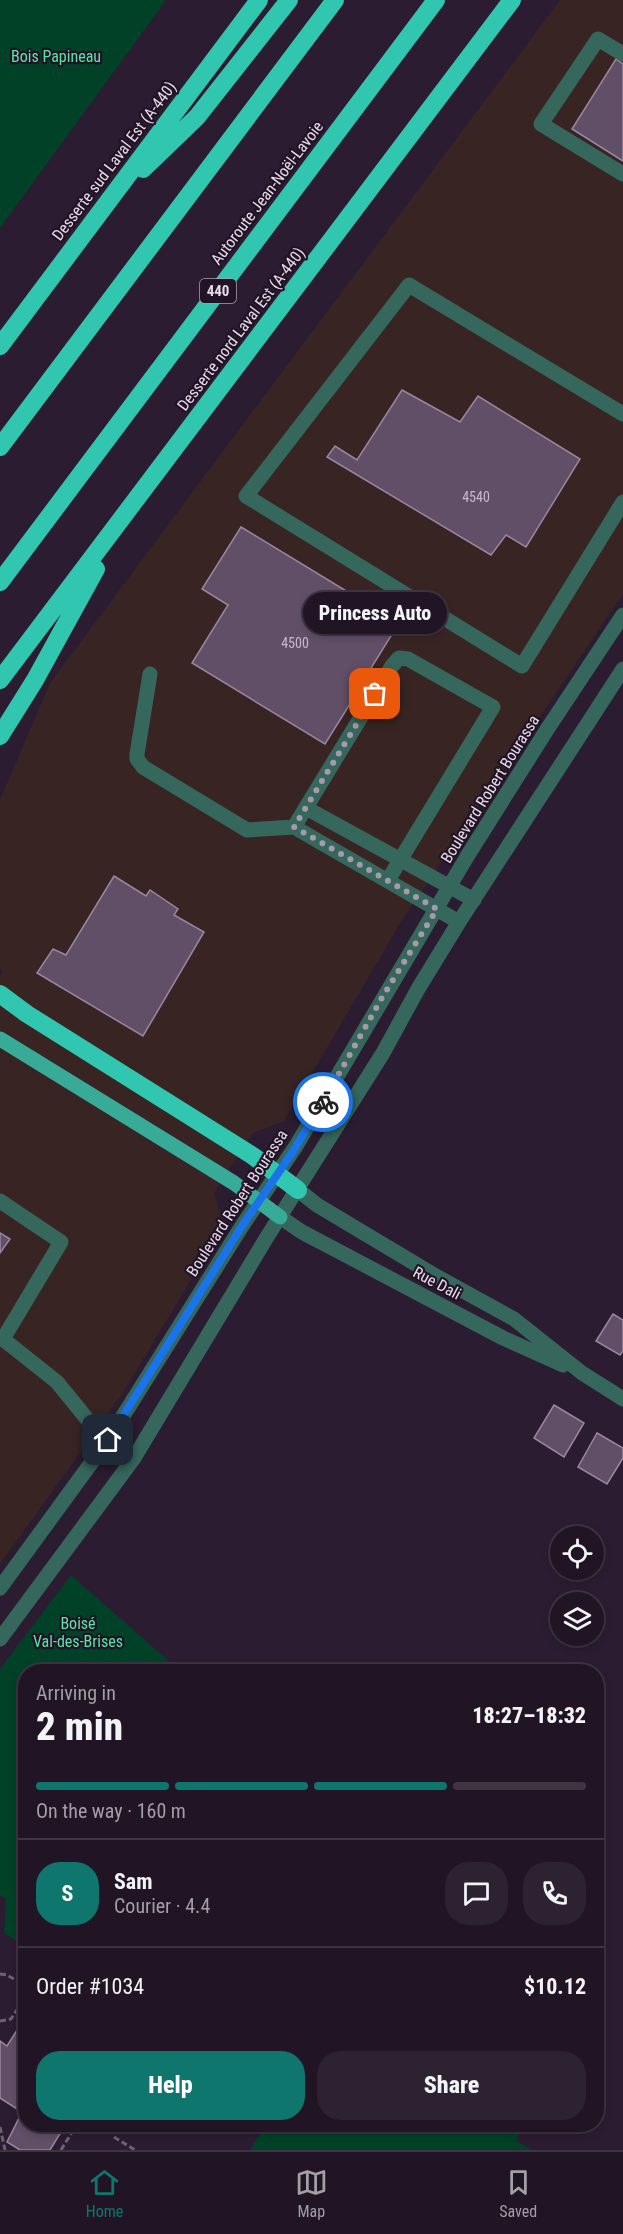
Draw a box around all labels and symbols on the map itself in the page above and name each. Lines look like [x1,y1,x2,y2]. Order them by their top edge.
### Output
park label: Bois Papineau [11,47,101,66]
street label: Desserte sud Laval Est (A-440) [48,78,180,244]
street label: Autoroute Jean-Noël-Lavoie [207,118,327,268]
street label: Desserte nord Laval Est (A-440) [173,244,309,414]
road number: 440 [200,279,236,303]
house number: 4540 [462,489,490,505]
callout: Princess Auto [303,592,447,634]
house number: 4500 [281,635,309,651]
pin [349,668,400,719]
street label: Boulevard Robert Bourassa [437,712,543,866]
courier [293,1072,353,1132]
street label: Boulevard Robert Bourassa [183,1126,291,1280]
street label: Rue Dali [410,1263,464,1303]
pin [82,1414,133,1465]
park label: Boisé Val-des-Brises [33,1614,123,1651]

